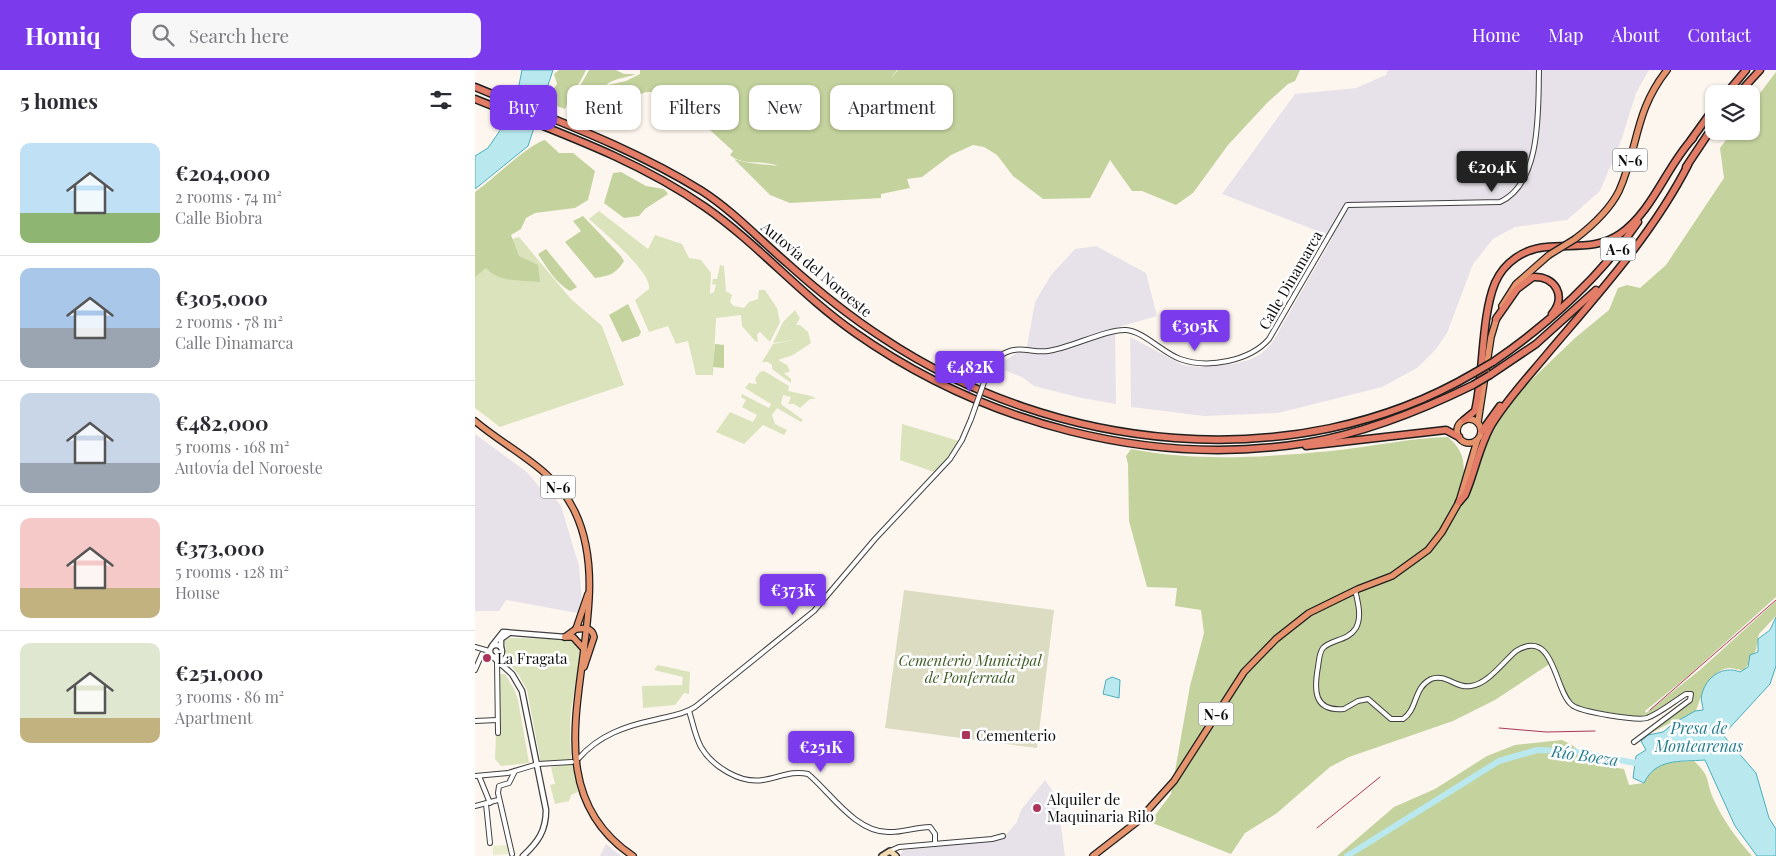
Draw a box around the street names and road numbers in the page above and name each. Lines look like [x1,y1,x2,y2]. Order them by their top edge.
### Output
road number: N-6 [1613,148,1647,172]
street label: Autovía del Noroeste [757,216,877,321]
street label: Calle Dinamarca [1254,226,1327,333]
road number: A-6 [1601,238,1635,260]
road number: N-6 [541,476,575,498]
road number: N-6 [1199,703,1233,726]

